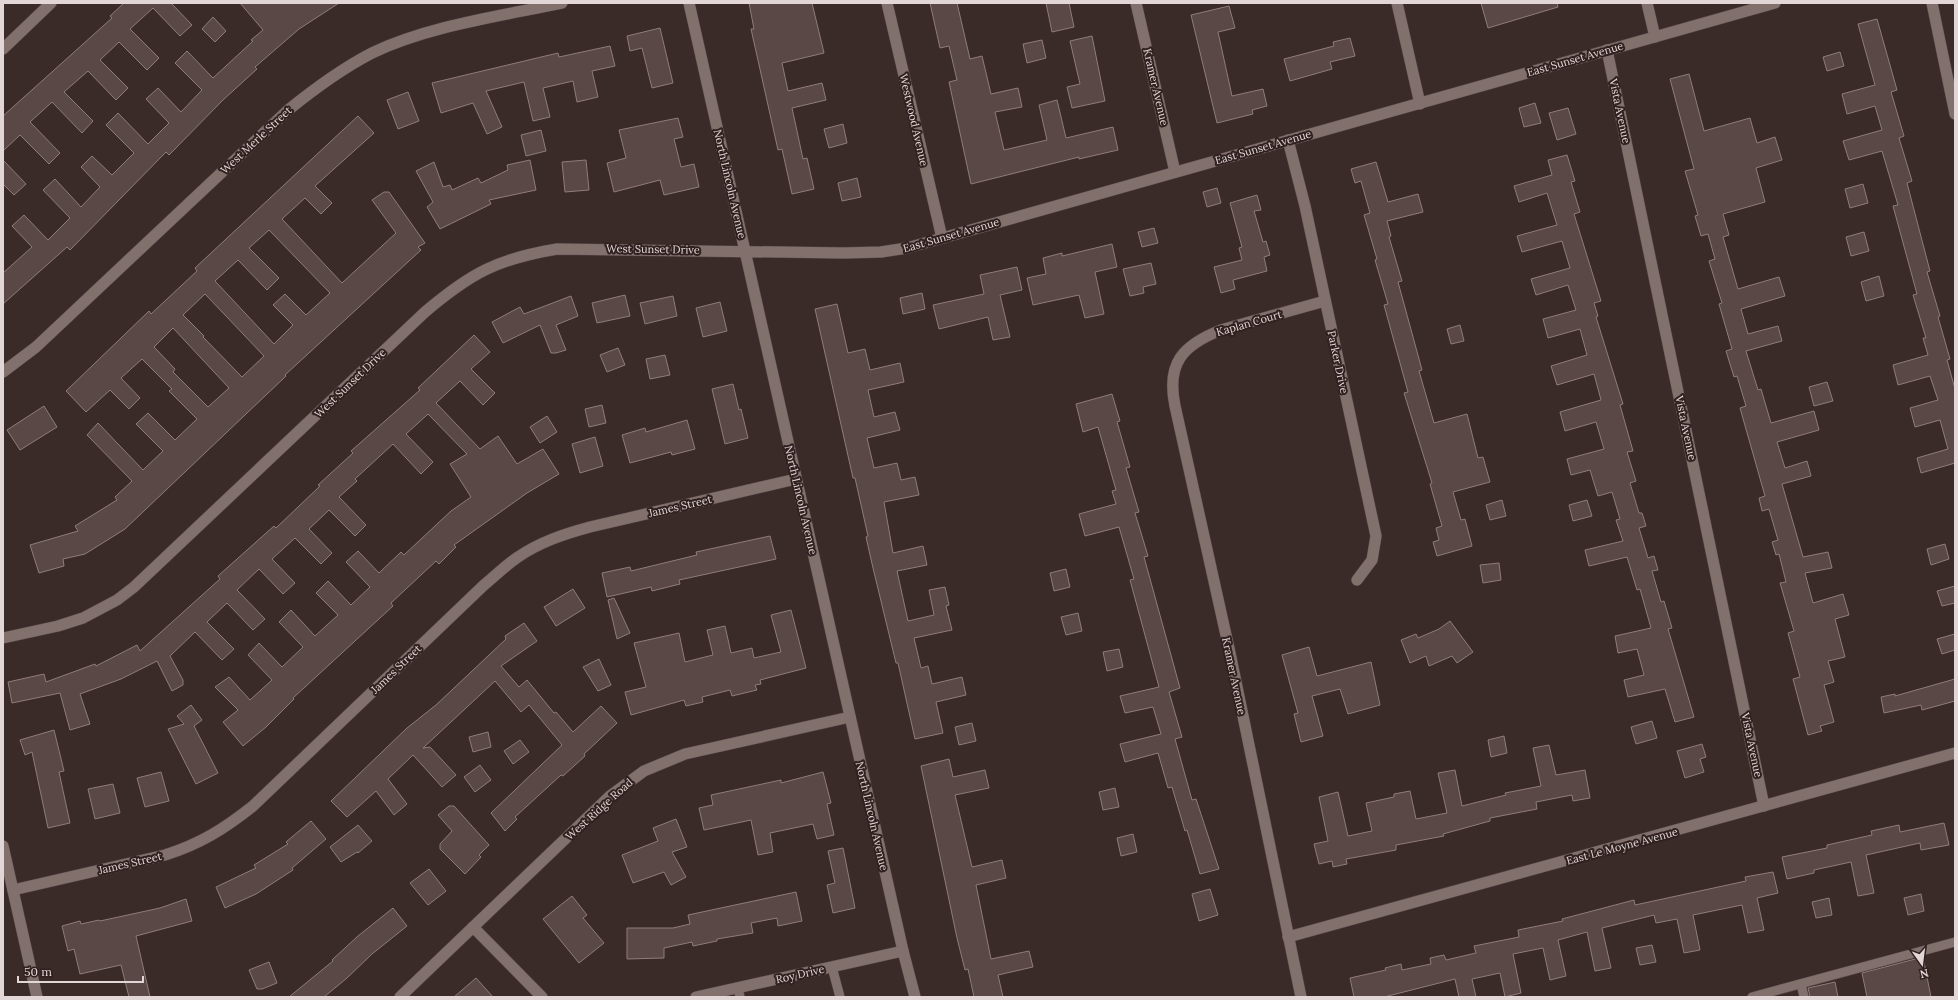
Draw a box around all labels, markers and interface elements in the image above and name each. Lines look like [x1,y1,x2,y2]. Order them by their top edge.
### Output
street label: East Sunset Avenue [1525,39,1625,79]
street label: Kramer Avenue [1140,47,1172,127]
street label: Westwood Avenue [897,72,931,168]
street label: Vista Avenue [1606,77,1634,144]
street label: West Merle Street [217,103,295,177]
street label: East Sunset Avenue [1213,127,1313,167]
street label: North Lincoln Avenue [711,128,749,240]
street label: East Sunset Avenue [901,215,1001,255]
street label: West Sunset Drive [606,241,700,257]
street label: Kaplan Court [1214,307,1284,339]
street label: Parker Drive [1325,329,1352,395]
street label: West Sunset Drive [311,345,389,421]
street label: Vista Avenue [1672,394,1700,461]
street label: North Lincoln Avenue [782,444,820,556]
street label: James Street [646,492,714,520]
street label: Kramer Avenue [1219,636,1249,716]
street label: James Street [367,641,425,697]
street label: Vista Avenue [1738,711,1766,778]
street label: North Lincoln Avenue [853,760,891,872]
street label: West Ridge Road [562,775,636,843]
street label: East Le Moyne Avenue [1565,824,1679,868]
street label: James Street [96,849,164,877]
north arrow [1902,944,1942,984]
scale bar [18,958,143,984]
street label: Roy Drive [774,962,826,986]
text: 50 m [24,964,52,979]
text: N [1918,966,1930,982]

